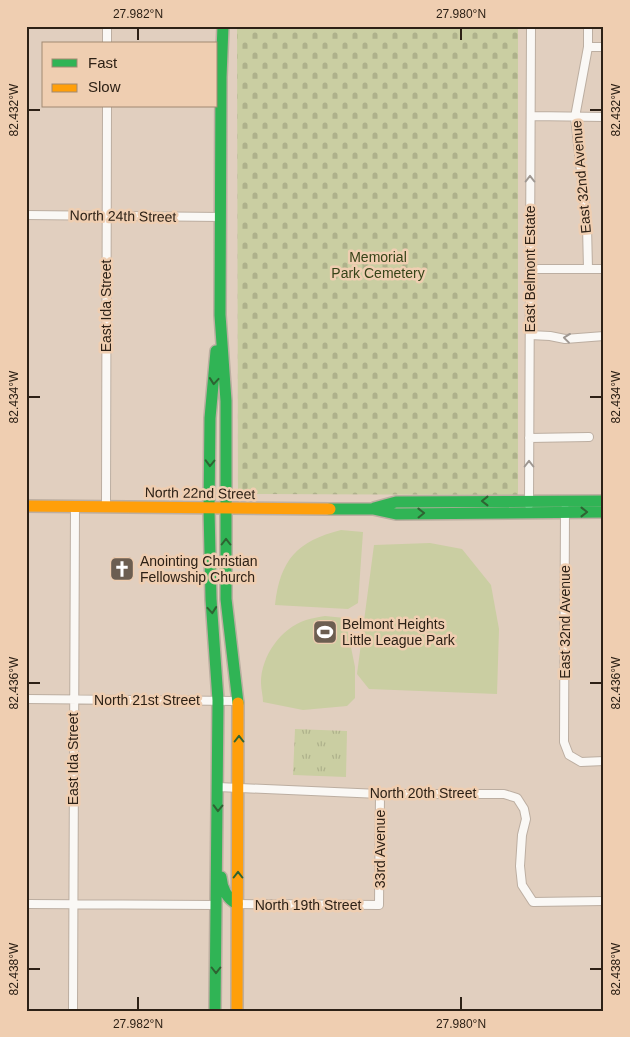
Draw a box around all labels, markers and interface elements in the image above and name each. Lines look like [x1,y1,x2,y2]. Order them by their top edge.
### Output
text: 27.982°N [113,7,163,21]
text: 27.980°N [436,7,486,21]
legend [42,42,218,108]
text: Fast [88,54,118,71]
text: Slow [88,78,121,95]
text: 82.432°W [7,83,21,136]
text: 82.432°W [609,83,623,136]
street label: East 32nd Avenue [568,120,594,234]
one-way arrow [525,174,535,182]
street label: East Belmont Estate [522,205,538,332]
street label: North 24th Street [70,207,177,225]
park label: Memorial Park Cemetery [331,249,425,281]
street label: East Ida Street [98,260,114,352]
one-way arrow [562,333,570,344]
text: 82.434°W [7,370,21,423]
text: 82.434°W [609,370,623,423]
one-way arrow [208,378,219,386]
one-way arrow [524,459,534,467]
one-way arrow [205,460,215,468]
street label: North 22nd Street [145,484,255,502]
one-way arrow [481,496,488,506]
one-way arrow [580,507,588,517]
one-way arrow [418,508,426,518]
one-way arrow [221,538,231,546]
place label: Anointing Christian Fellowship Church [140,553,258,585]
church icon: Anointing Christian Fellowship Church [109,556,135,582]
street label: East 32nd Avenue [557,565,573,679]
one-way arrow [206,607,217,615]
place label: Belmont Heights Little League Park [342,616,456,648]
sports icon: Belmont Heights Little League Park [312,619,338,645]
text: 82.436°W [7,656,21,709]
text: 82.436°W [609,656,623,709]
street label: North 21st Street [94,692,200,708]
street label: East Ida Street [65,713,81,805]
one-way arrow [234,735,244,742]
street label: North 20th Street [370,785,476,801]
one-way arrow [213,804,223,812]
street label: 33rd Avenue [372,810,388,888]
one-way arrow [233,870,243,878]
street label: North 19th Street [255,897,361,913]
text: 82.438°W [7,942,21,995]
text: 82.438°W [609,942,623,995]
one-way arrow [211,966,221,974]
text: 27.982°N [113,1017,163,1031]
text: 27.980°N [436,1017,486,1031]

